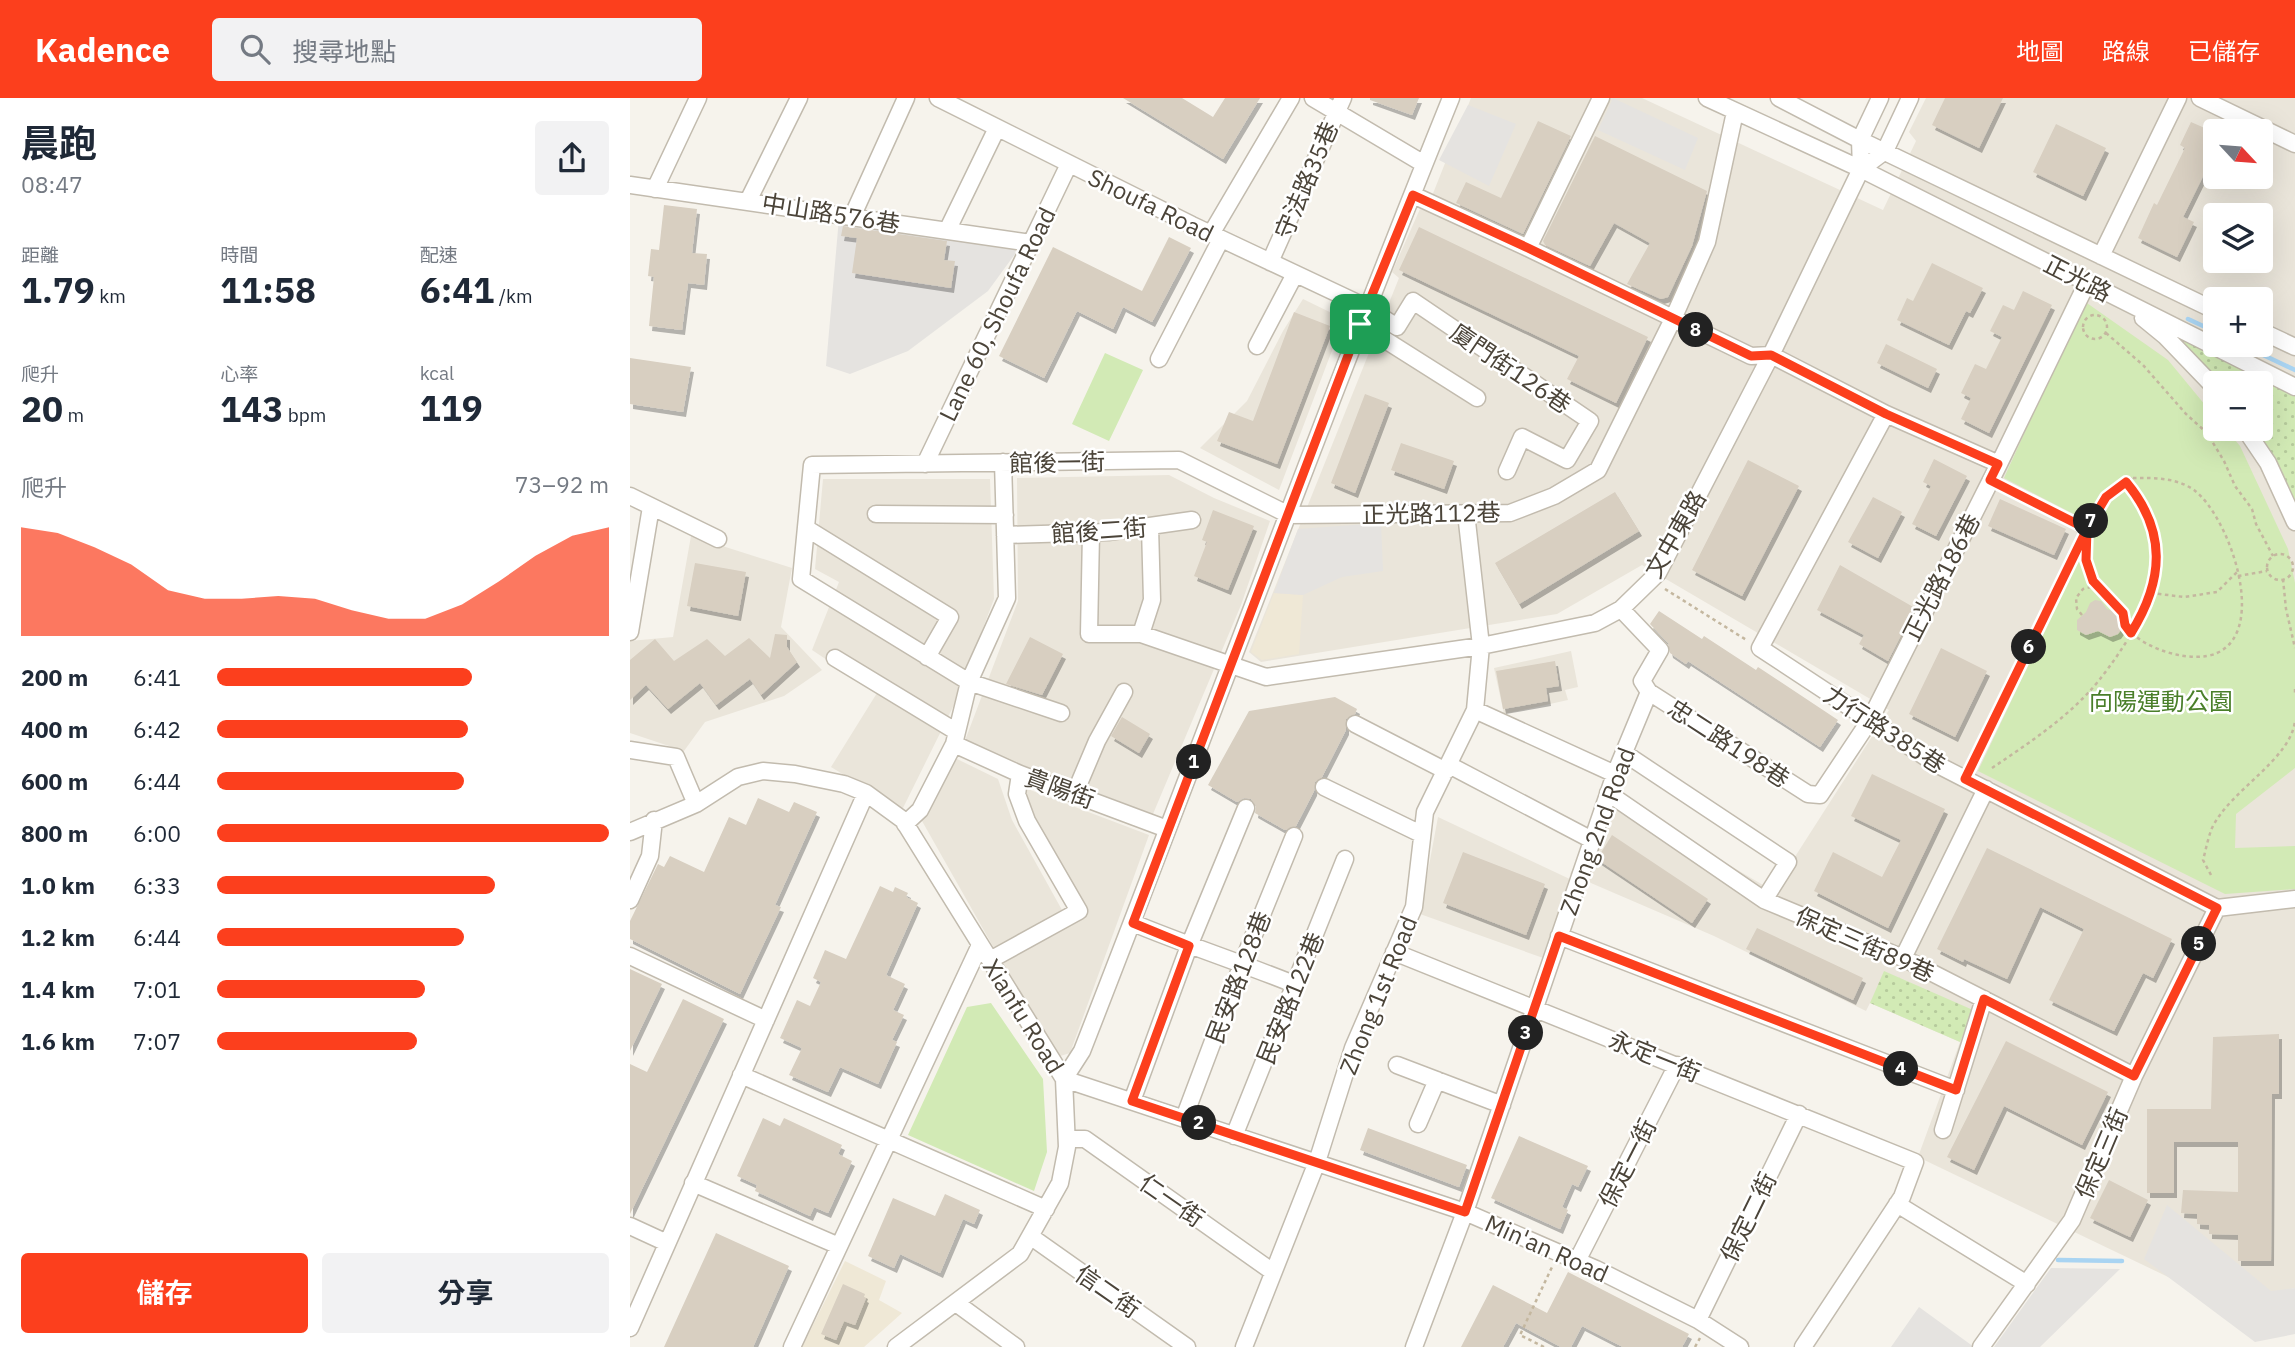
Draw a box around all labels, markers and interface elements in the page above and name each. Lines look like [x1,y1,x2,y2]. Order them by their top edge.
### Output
search box [212,18,702,81]
text: Kadence [35,28,170,71]
icon: search [236,30,274,68]
text: 搜尋地點 [292,34,396,68]
text: 地圖 [2016,35,2064,67]
text: 路線 [2102,35,2150,67]
text: 已儲存 [2188,35,2260,67]
street label: 守法路35巷 [1267,116,1345,244]
text: 晨跑 [21,118,97,167]
north arrow [2203,119,2273,189]
map controls [2203,119,2273,441]
button: share [535,121,609,195]
street label: Shoufa Road [1083,161,1219,249]
text: 08:47 [21,169,83,199]
street label: 中山路576巷 [760,186,902,240]
street label: Lane 60, Shoufa Road [931,202,1063,426]
button: layers [2203,203,2273,273]
text: 距離 [21,243,59,267]
text: 時間 [220,243,258,267]
text: 配速 [420,243,458,267]
street label: 正光路 [2039,247,2117,309]
text: 1.79 [21,267,95,313]
text: 11:58 [220,267,316,313]
text: 6:41 [420,267,494,313]
text: km [95,284,126,308]
text: /km [494,284,533,308]
button: + [2203,287,2273,357]
pin [1330,294,1390,354]
icon: arrive [1341,305,1379,343]
pin: 8 [1678,313,1714,348]
street label: 廈門街126巷 [1444,316,1578,420]
text: 8 [1690,317,1701,341]
text: kcal [420,361,454,385]
text: 爬升 [21,362,59,386]
text: 心率 [220,362,258,386]
button: − [2203,371,2273,441]
text: 119 [420,385,483,431]
text: 20 [21,386,63,432]
text: 143 [220,386,283,432]
text: m [63,403,84,427]
text: bpm [283,403,326,427]
street label: 館後一街 [1009,445,1105,479]
text: 73–92 m [515,469,609,499]
text: 爬升 [21,472,67,502]
street label: 文中東路 [1637,484,1713,584]
street label: 正光路112巷 [1361,496,1501,530]
pin: 7 [2074,504,2108,538]
street label: 正光路186巷 [1895,508,1987,646]
text: 7 [2085,508,2096,532]
street label: 館後二街 [1050,511,1148,549]
pin: 6 [2012,630,2046,664]
text: 6 [2023,634,2034,658]
text: 200 m [21,662,88,692]
text: 6:41 [133,662,181,692]
street label: 力行路385巷 [1818,678,1952,780]
park label: 向陽運動公園 [2089,685,2233,717]
street label: 忠二路198巷 [1662,692,1796,794]
text: 400 m [21,714,88,744]
text: 6:42 [133,714,181,744]
street label: Zhong 2nd Road [1552,743,1642,919]
pin: 1 [1176,744,1212,780]
text: 1 [1188,749,1199,773]
street label: 貴陽街 [1021,761,1099,815]
text: 600 m [21,766,88,796]
text: 6:44 [133,766,181,796]
text: 800 m [21,818,88,848]
text: 6:00 [133,818,181,848]
text: 1.0 km [21,870,95,900]
text: 6:33 [133,870,181,900]
street label: 保定三街89巷 [1791,899,1939,989]
street label: 民安路128巷 [1198,906,1278,1048]
street label: Zhong 1st Road [1332,911,1424,1079]
text: 1.2 km [21,922,95,952]
text: 6:44 [133,922,181,952]
pin: 5 [2182,926,2216,962]
street label: 民安路122巷 [1249,927,1331,1069]
text: 5 [2193,931,2204,955]
street label: Xianfu Road [976,953,1072,1079]
text: 1.4 km [21,974,95,1004]
text: 7:01 [133,974,181,1004]
pin: 3 [1508,1016,1544,1051]
text: 3 [1520,1020,1531,1044]
street label: 永定一街 [1605,1023,1705,1089]
text: 1.6 km [21,1026,95,1056]
text: 7:07 [133,1026,181,1056]
pin: 4 [1884,1052,1918,1086]
text: 4 [1895,1056,1906,1080]
street label: 保定三街 [2068,1103,2134,1203]
pin: 2 [1182,1105,1216,1140]
text: 2 [1193,1110,1204,1134]
street label: 保定一街 [1591,1113,1663,1213]
street label: 仁一街 [1133,1166,1211,1234]
street label: 保定二街 [1713,1167,1783,1267]
street label: Min'an Road [1480,1207,1614,1289]
button: 儲存 [21,1253,308,1333]
button: 分享 [322,1253,609,1333]
street label: 信二街 [1069,1257,1147,1325]

